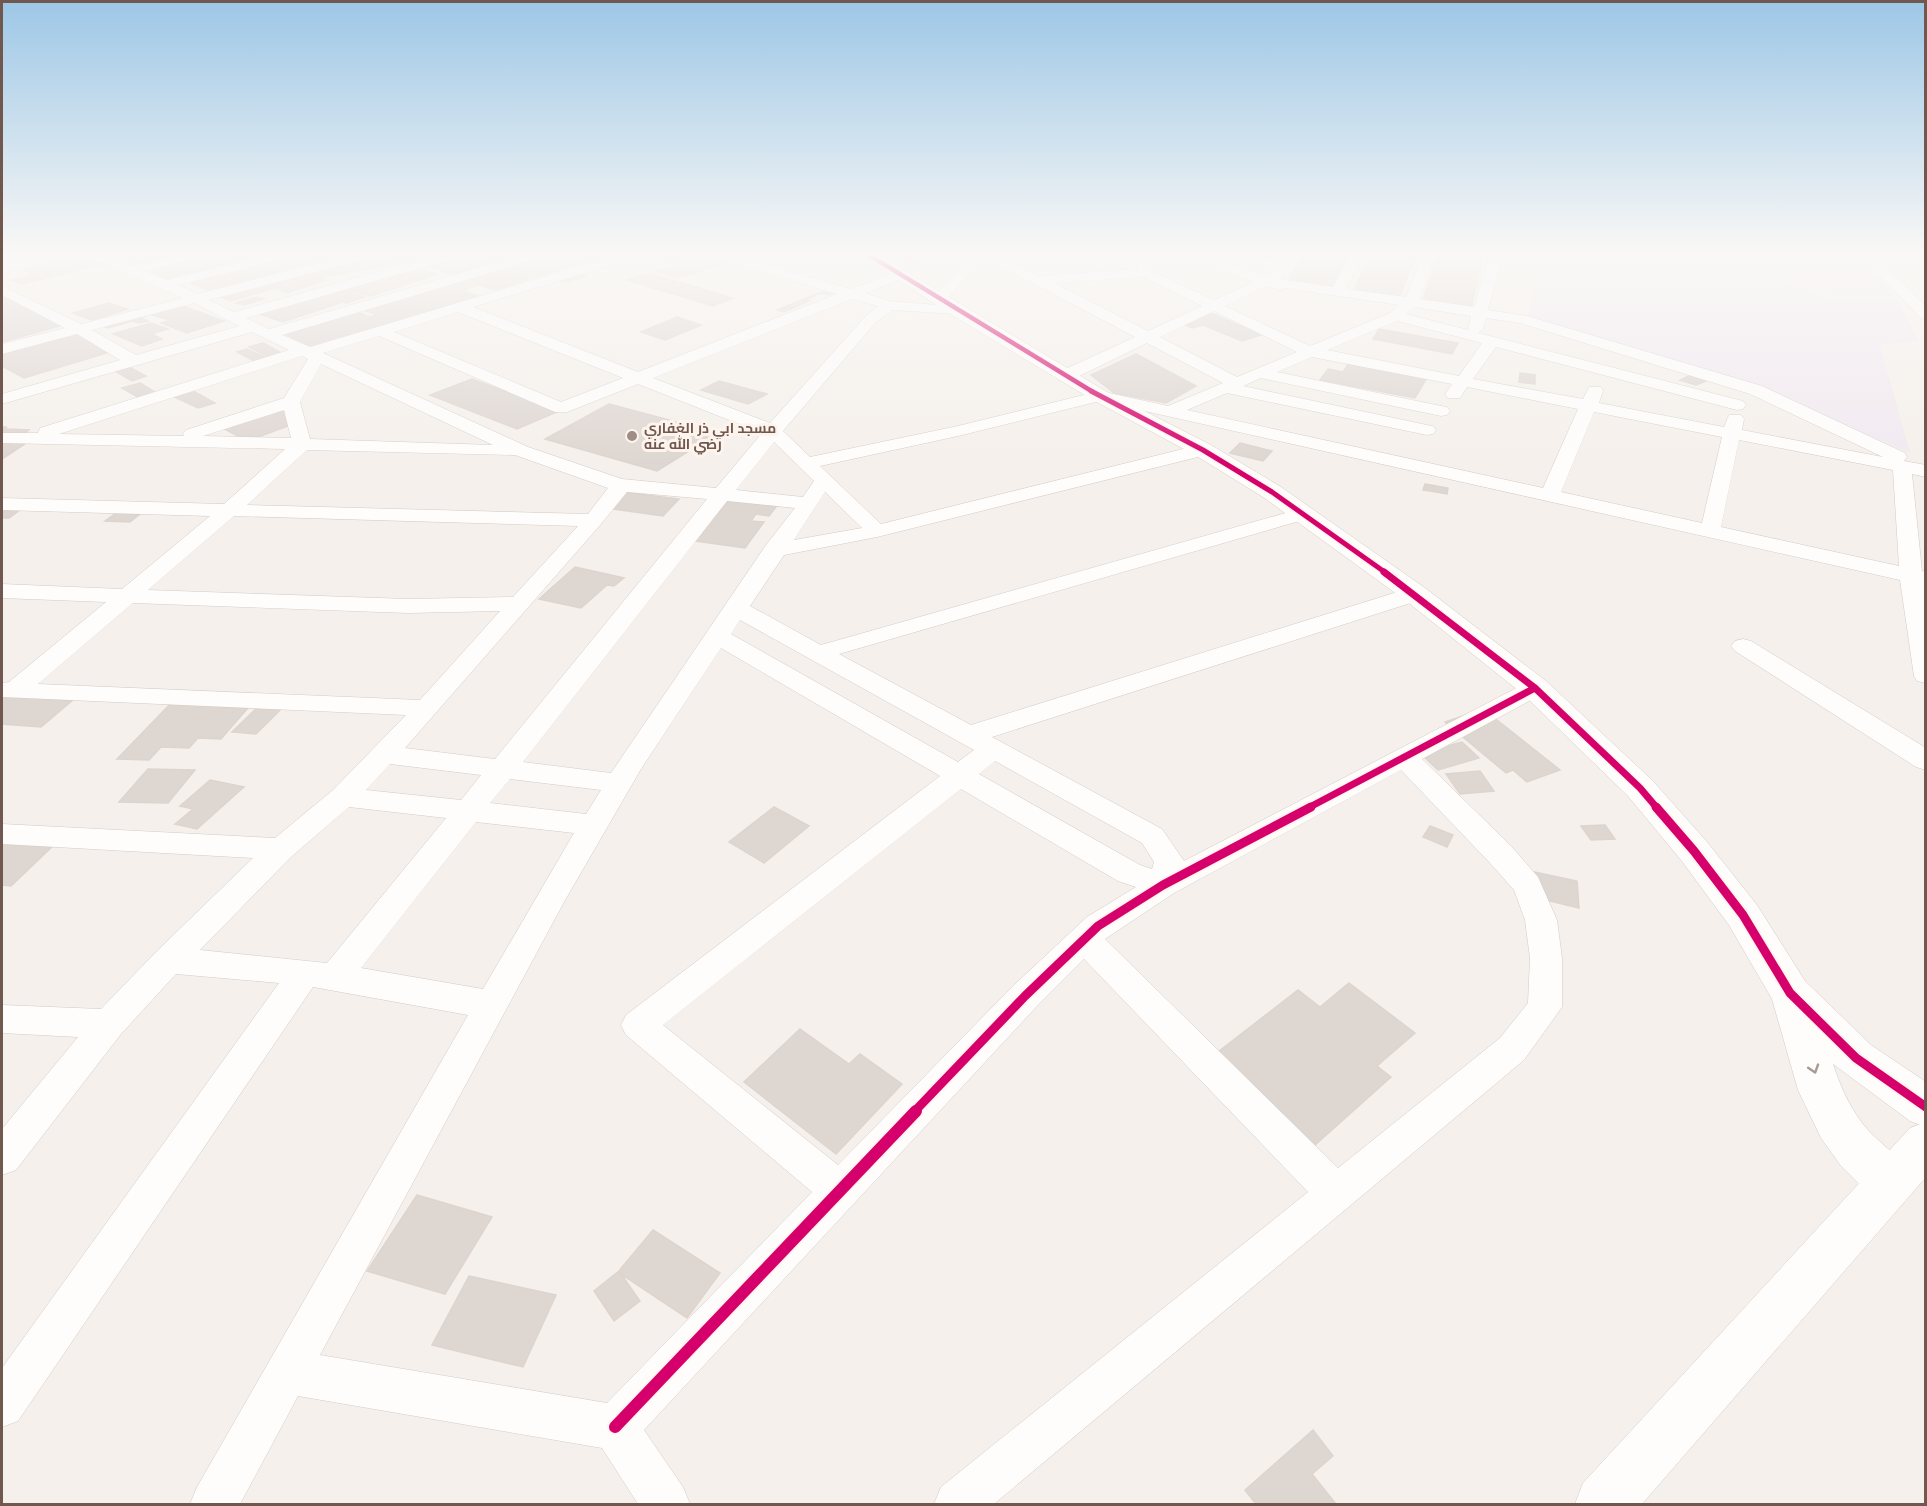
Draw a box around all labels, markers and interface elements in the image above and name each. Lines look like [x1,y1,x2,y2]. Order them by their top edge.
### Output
place label: مسجد ابي ذر الغفاري رضي الله عنه [644,420,776,455]
marker: مسجد ابي ذر الغفاري رضي الله عنه [625,429,639,443]
one-way arrow [1807,1063,1819,1074]

